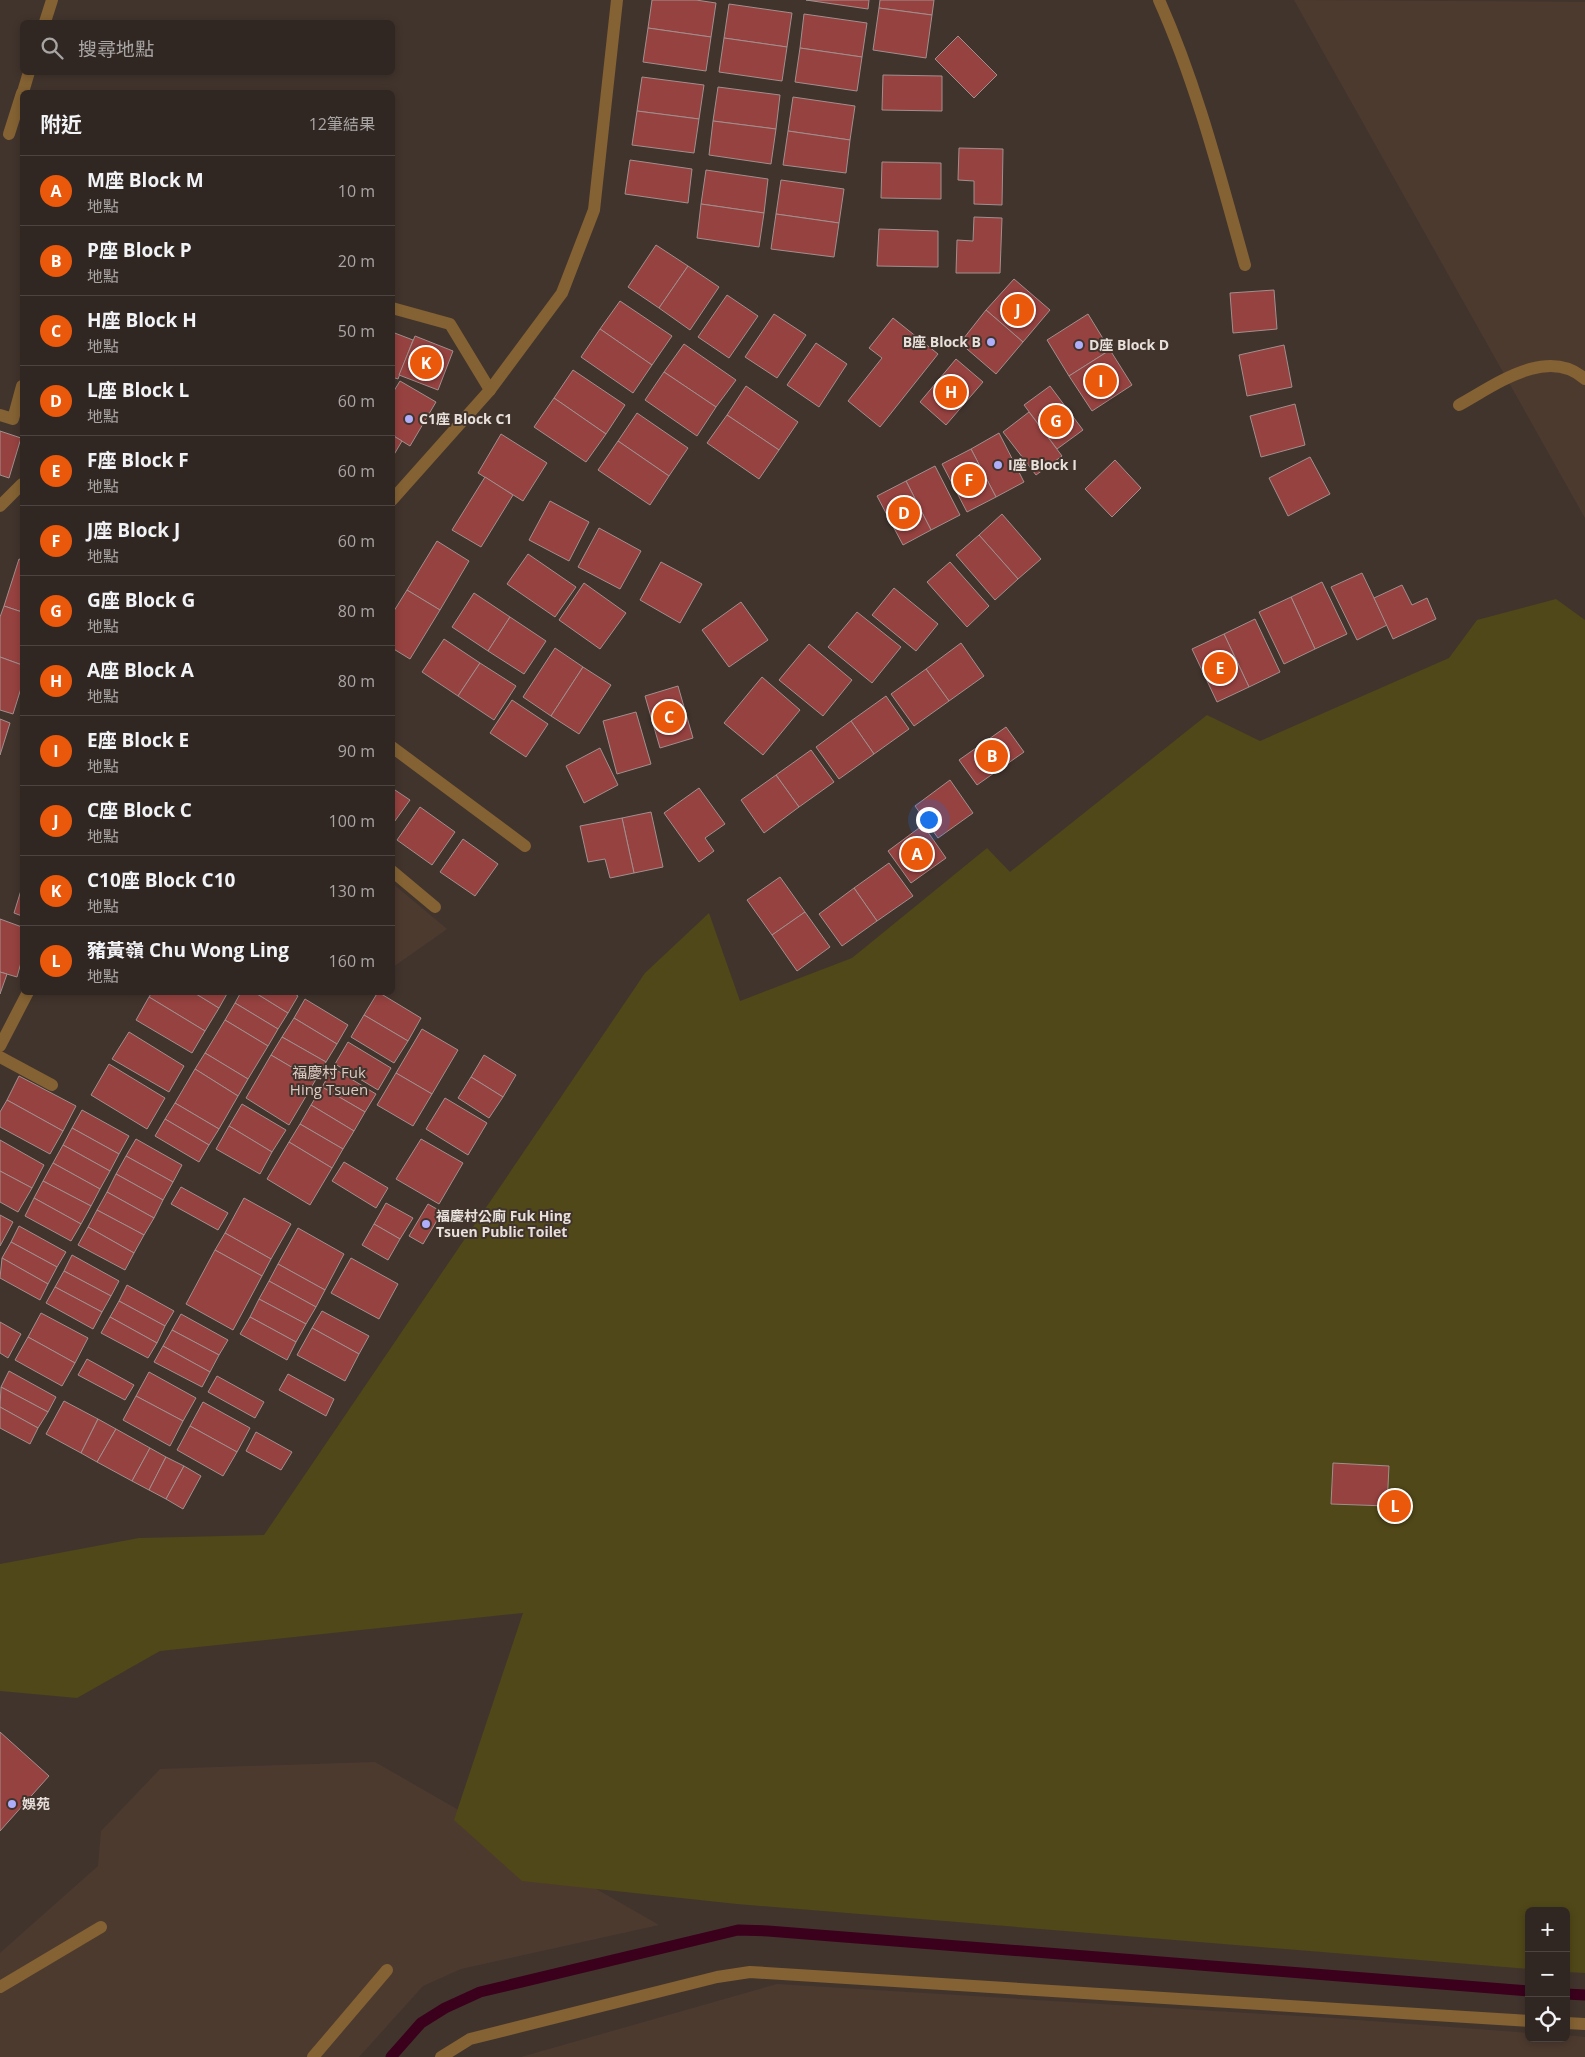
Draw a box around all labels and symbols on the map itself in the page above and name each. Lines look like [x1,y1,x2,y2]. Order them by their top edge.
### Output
pin: J [1002,291,1034,329]
place label: B座 Block B [903,332,981,351]
place label: D座 Block D [1089,335,1169,354]
marker: B座 Block B [985,336,997,348]
marker: D座 Block D [1073,339,1085,351]
pin: K [410,344,442,382]
pin: I [1085,362,1117,400]
pin: H [935,373,967,411]
pin: G [1040,402,1072,440]
place label: C1座 Block C1 [419,409,512,428]
marker: C1座 Block C1 [403,413,415,425]
place label: I座 Block I [1008,455,1077,474]
marker: I座 Block I [992,459,1004,471]
pin: F [953,461,985,499]
pin: D [888,494,920,532]
pin: E [1204,649,1236,687]
pin: C [653,698,685,736]
pin: B [976,737,1008,775]
your location [916,807,942,833]
pin: A [901,835,933,873]
district label: 福慶村 Fuk Hing Tsuen [290,1062,368,1099]
place label: 福慶村公廁 Fuk Hing Tsuen Public Toilet [436,1206,571,1241]
marker: 福慶村公廁 Fuk Hing Tsuen Public Toilet [420,1218,432,1230]
pin: L [1379,1487,1411,1525]
place label: 娛苑 [22,1794,50,1813]
marker: 娛苑 [6,1798,18,1810]

